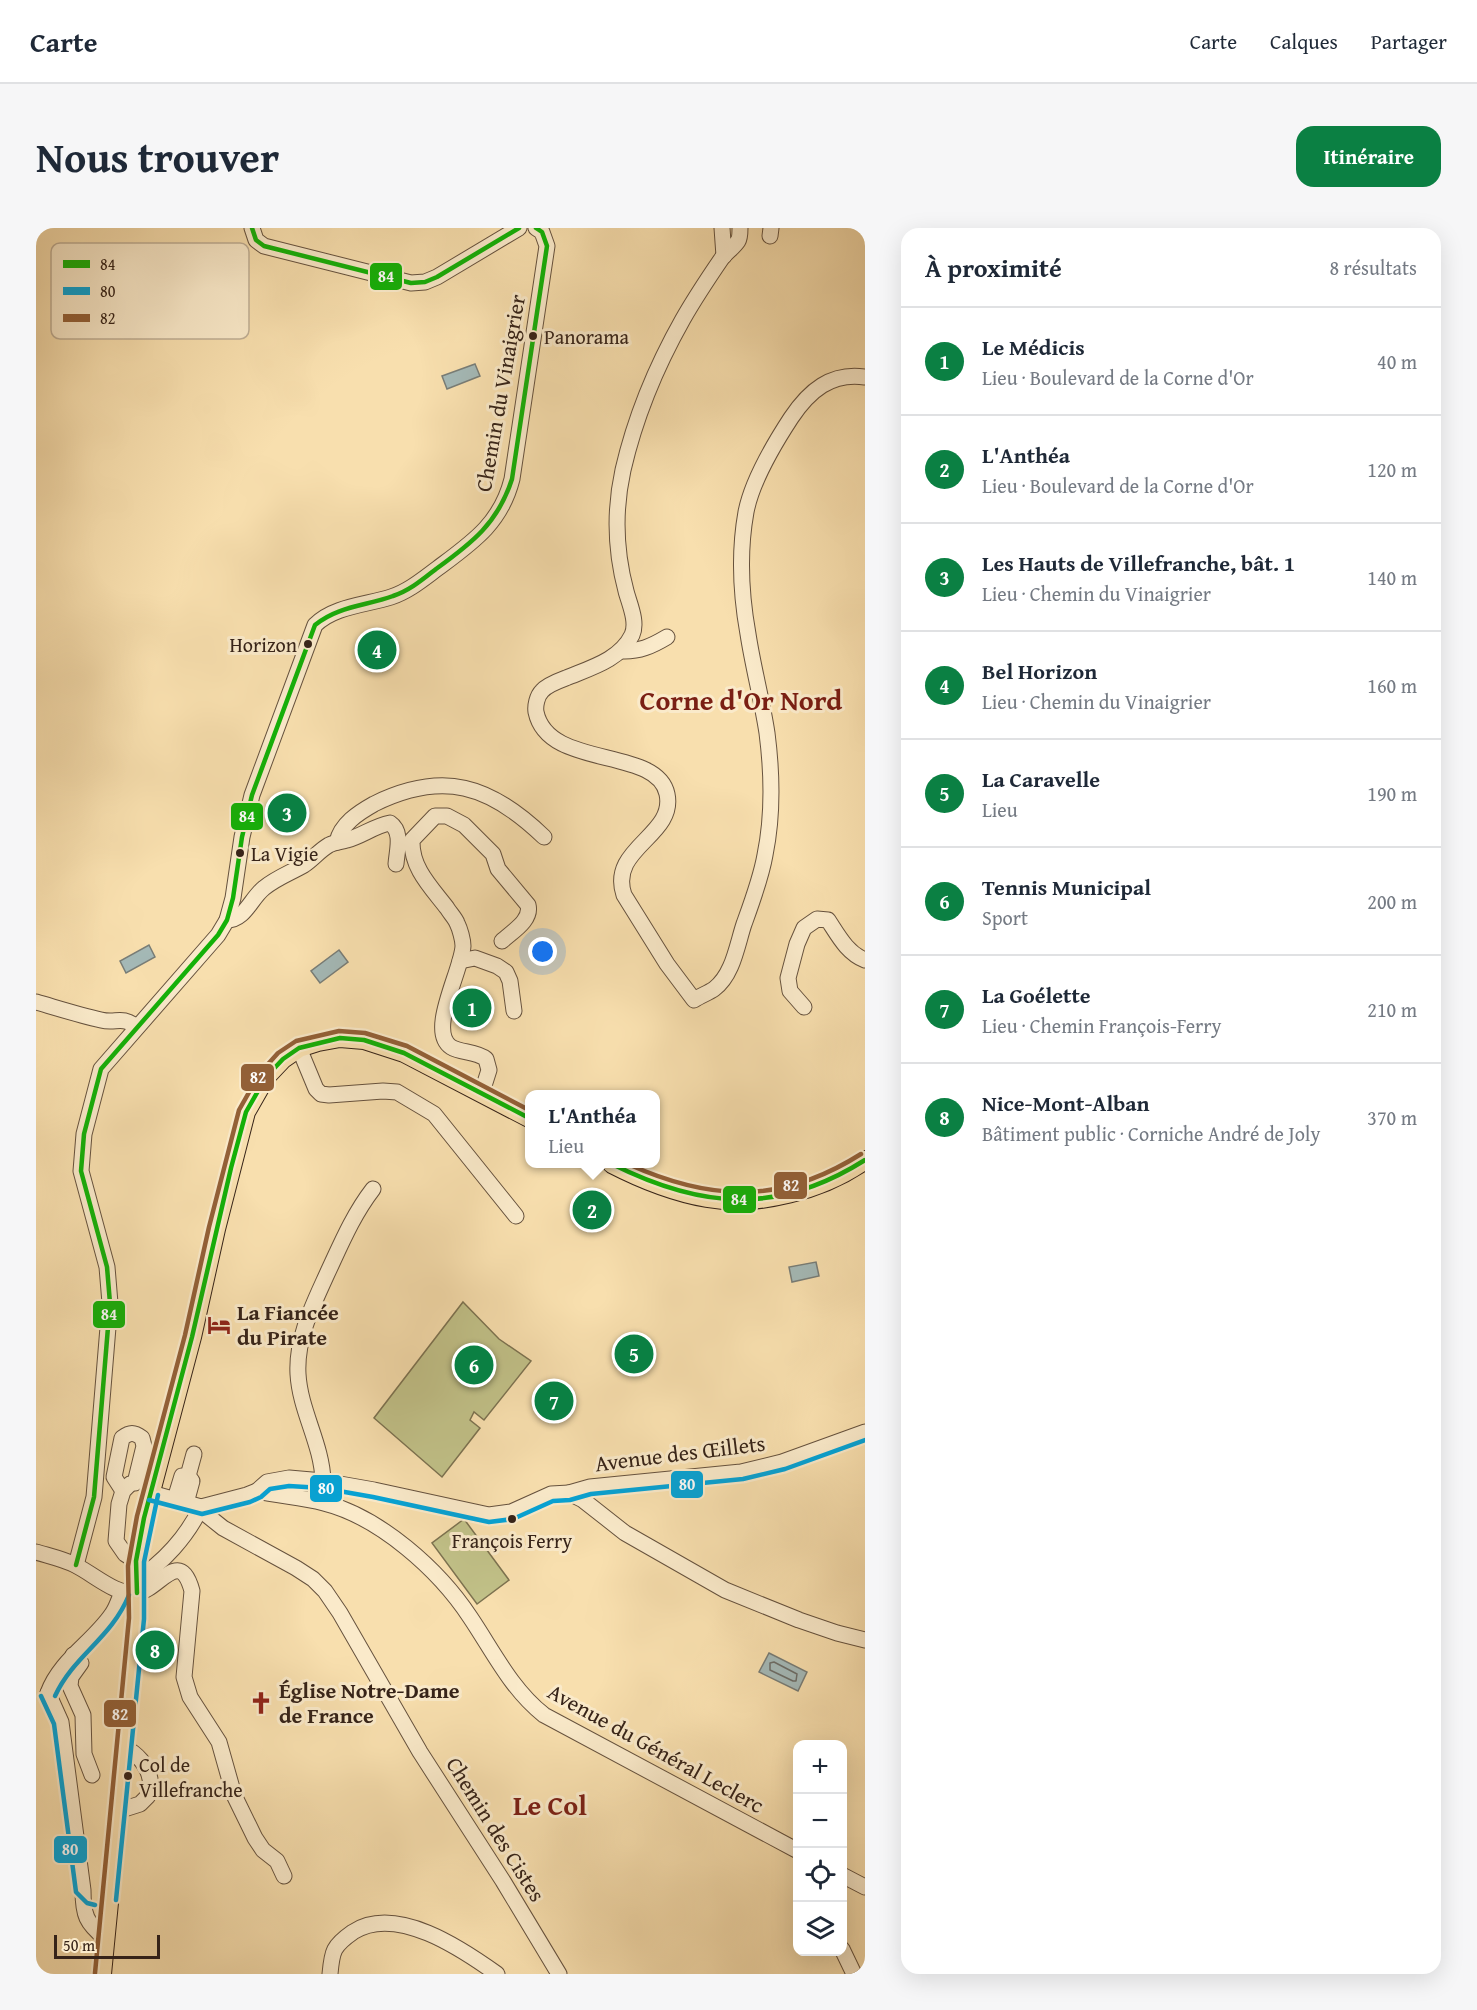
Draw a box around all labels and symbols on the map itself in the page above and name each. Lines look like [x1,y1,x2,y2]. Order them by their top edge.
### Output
legend [51,243,249,339]
text: 84 [100,252,116,276]
line badge: 84 [369,262,403,291]
text: 84 [378,264,394,288]
text: 80 [100,279,116,303]
street label: Chemin du Vinaigrier [467,292,533,494]
text: 82 [100,306,115,330]
place label: Panorama [544,322,629,351]
marker: Panorama [527,330,539,342]
pin: 4 [358,628,396,672]
place label: Horizon [229,630,297,659]
marker: Horizon [302,638,314,650]
district label: Corne d'Or Nord [640,679,843,720]
pin: 3 [268,790,306,836]
line badge: 84 [230,802,264,831]
text: 84 [239,804,255,828]
place label: La Vigie [251,839,318,868]
marker: La Vigie [234,847,246,859]
your location [528,937,557,966]
pin: 1 [452,986,492,1030]
line badge: 82 [240,1063,275,1092]
text: 82 [250,1065,266,1089]
line badge: 82 [773,1171,808,1200]
text: 82 [783,1173,799,1197]
line badge: 84 [722,1185,757,1214]
text: 84 [731,1187,747,1211]
pin: 2 [572,1188,612,1232]
place label: La Fiancée du Pirate [237,1296,339,1353]
line badge: 84 [92,1300,126,1329]
text: 84 [101,1302,117,1326]
hotel icon: La Fiancée du Pirate [206,1312,232,1338]
pin: 5 [614,1332,654,1376]
pin: 6 [454,1342,494,1388]
pin: 7 [534,1378,574,1424]
street label: Avenue des Œillets [593,1427,767,1479]
line badge: 80 [670,1470,704,1499]
text: 80 [679,1472,695,1496]
line badge: 80 [309,1474,343,1503]
text: 80 [318,1476,334,1500]
marker: François Ferry [506,1513,518,1525]
place label: François Ferry [452,1526,572,1555]
pin: 8 [136,1628,174,1672]
place label: Église Notre-Dame de France [279,1674,460,1731]
street label: Avenue du Général Leclerc [542,1675,770,1821]
church icon: Église Notre-Dame de France [248,1690,274,1716]
line badge: 82 [103,1699,137,1728]
text: 82 [112,1702,128,1726]
place label: Col de Villefranche [139,1750,243,1804]
street label: Chemin des Cistes [439,1750,553,1908]
marker: Col de Villefranche [122,1770,134,1782]
district label: Le Col [513,1784,587,1825]
line badge: 80 [53,1835,88,1864]
text: 80 [62,1837,78,1861]
scale bar [54,1932,160,1960]

